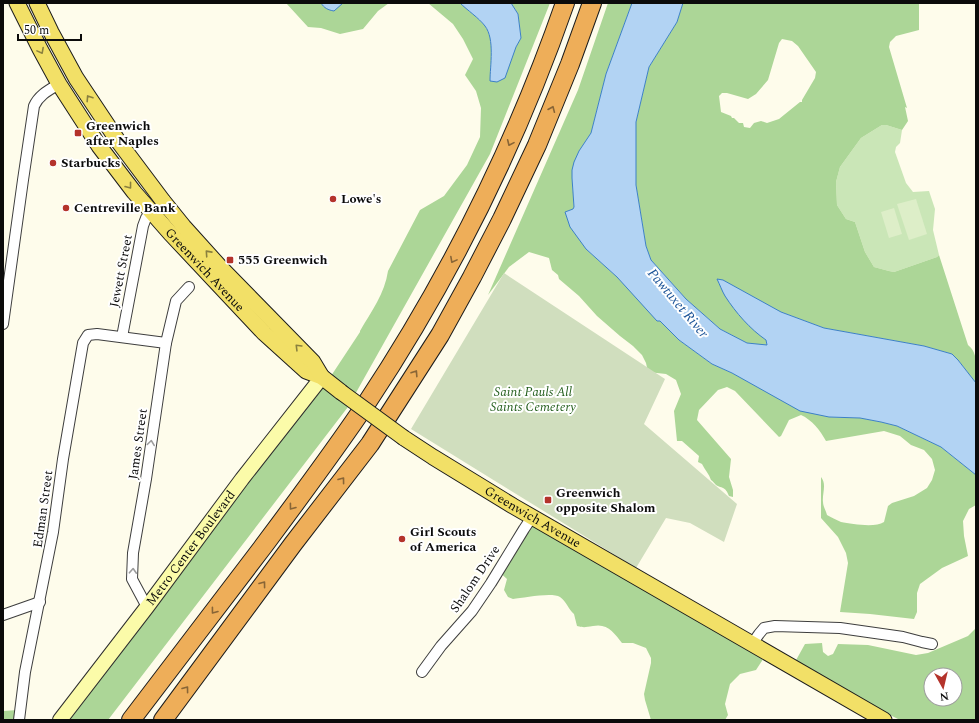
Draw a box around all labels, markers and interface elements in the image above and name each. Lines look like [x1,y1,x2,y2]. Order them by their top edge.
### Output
scale bar [18,16,81,42]
text: 50 m [24,21,49,40]
one-way arrow [36,46,43,54]
one-way arrow [86,95,94,102]
one-way arrow [547,105,555,113]
place label: Greenwich after Naples [86,116,159,151]
marker: Greenwich after Naples [73,128,83,138]
one-way arrow [507,139,515,146]
place label: Starbucks [61,153,121,173]
marker: Starbucks [48,158,58,168]
one-way arrow [124,181,131,188]
place label: Lowe's [341,189,381,209]
marker: Lowe's [328,194,338,204]
place label: Centreville Bank [74,198,176,218]
marker: Centreville Bank [61,203,71,213]
street label: Greenwich Avenue [160,223,249,316]
street label: Jewett Street [104,233,138,309]
place label: 555 Greenwich [238,250,328,270]
one-way arrow [205,251,212,258]
marker: 555 Greenwich [225,255,235,265]
one-way arrow [450,256,457,263]
water label: Pawtuxet River [642,263,714,343]
one-way arrow [295,344,303,352]
one-way arrow [410,371,417,378]
park label: Saint Pauls All Saints Cemetery [490,382,576,417]
street label: James Street [123,407,153,481]
one-way arrow [146,440,155,446]
street label: Edman Street [28,469,58,549]
one-way arrow [337,478,344,485]
street label: Greenwich Avenue [480,481,585,553]
place label: Greenwich opposite Shalom [556,483,656,518]
street label: Metro Center Boulevard [141,486,240,610]
marker: Greenwich opposite Shalom [543,495,553,505]
one-way arrow [290,503,297,510]
place label: Girl Scouts of America [410,522,476,557]
marker: Girl Scouts of America [397,534,407,544]
street label: Shalom Drive [445,541,505,617]
one-way arrow [128,568,137,574]
one-way arrow [258,582,265,589]
one-way arrow [212,606,219,613]
north arrow [923,667,963,707]
one-way arrow [181,686,188,693]
text: N [939,687,950,705]

